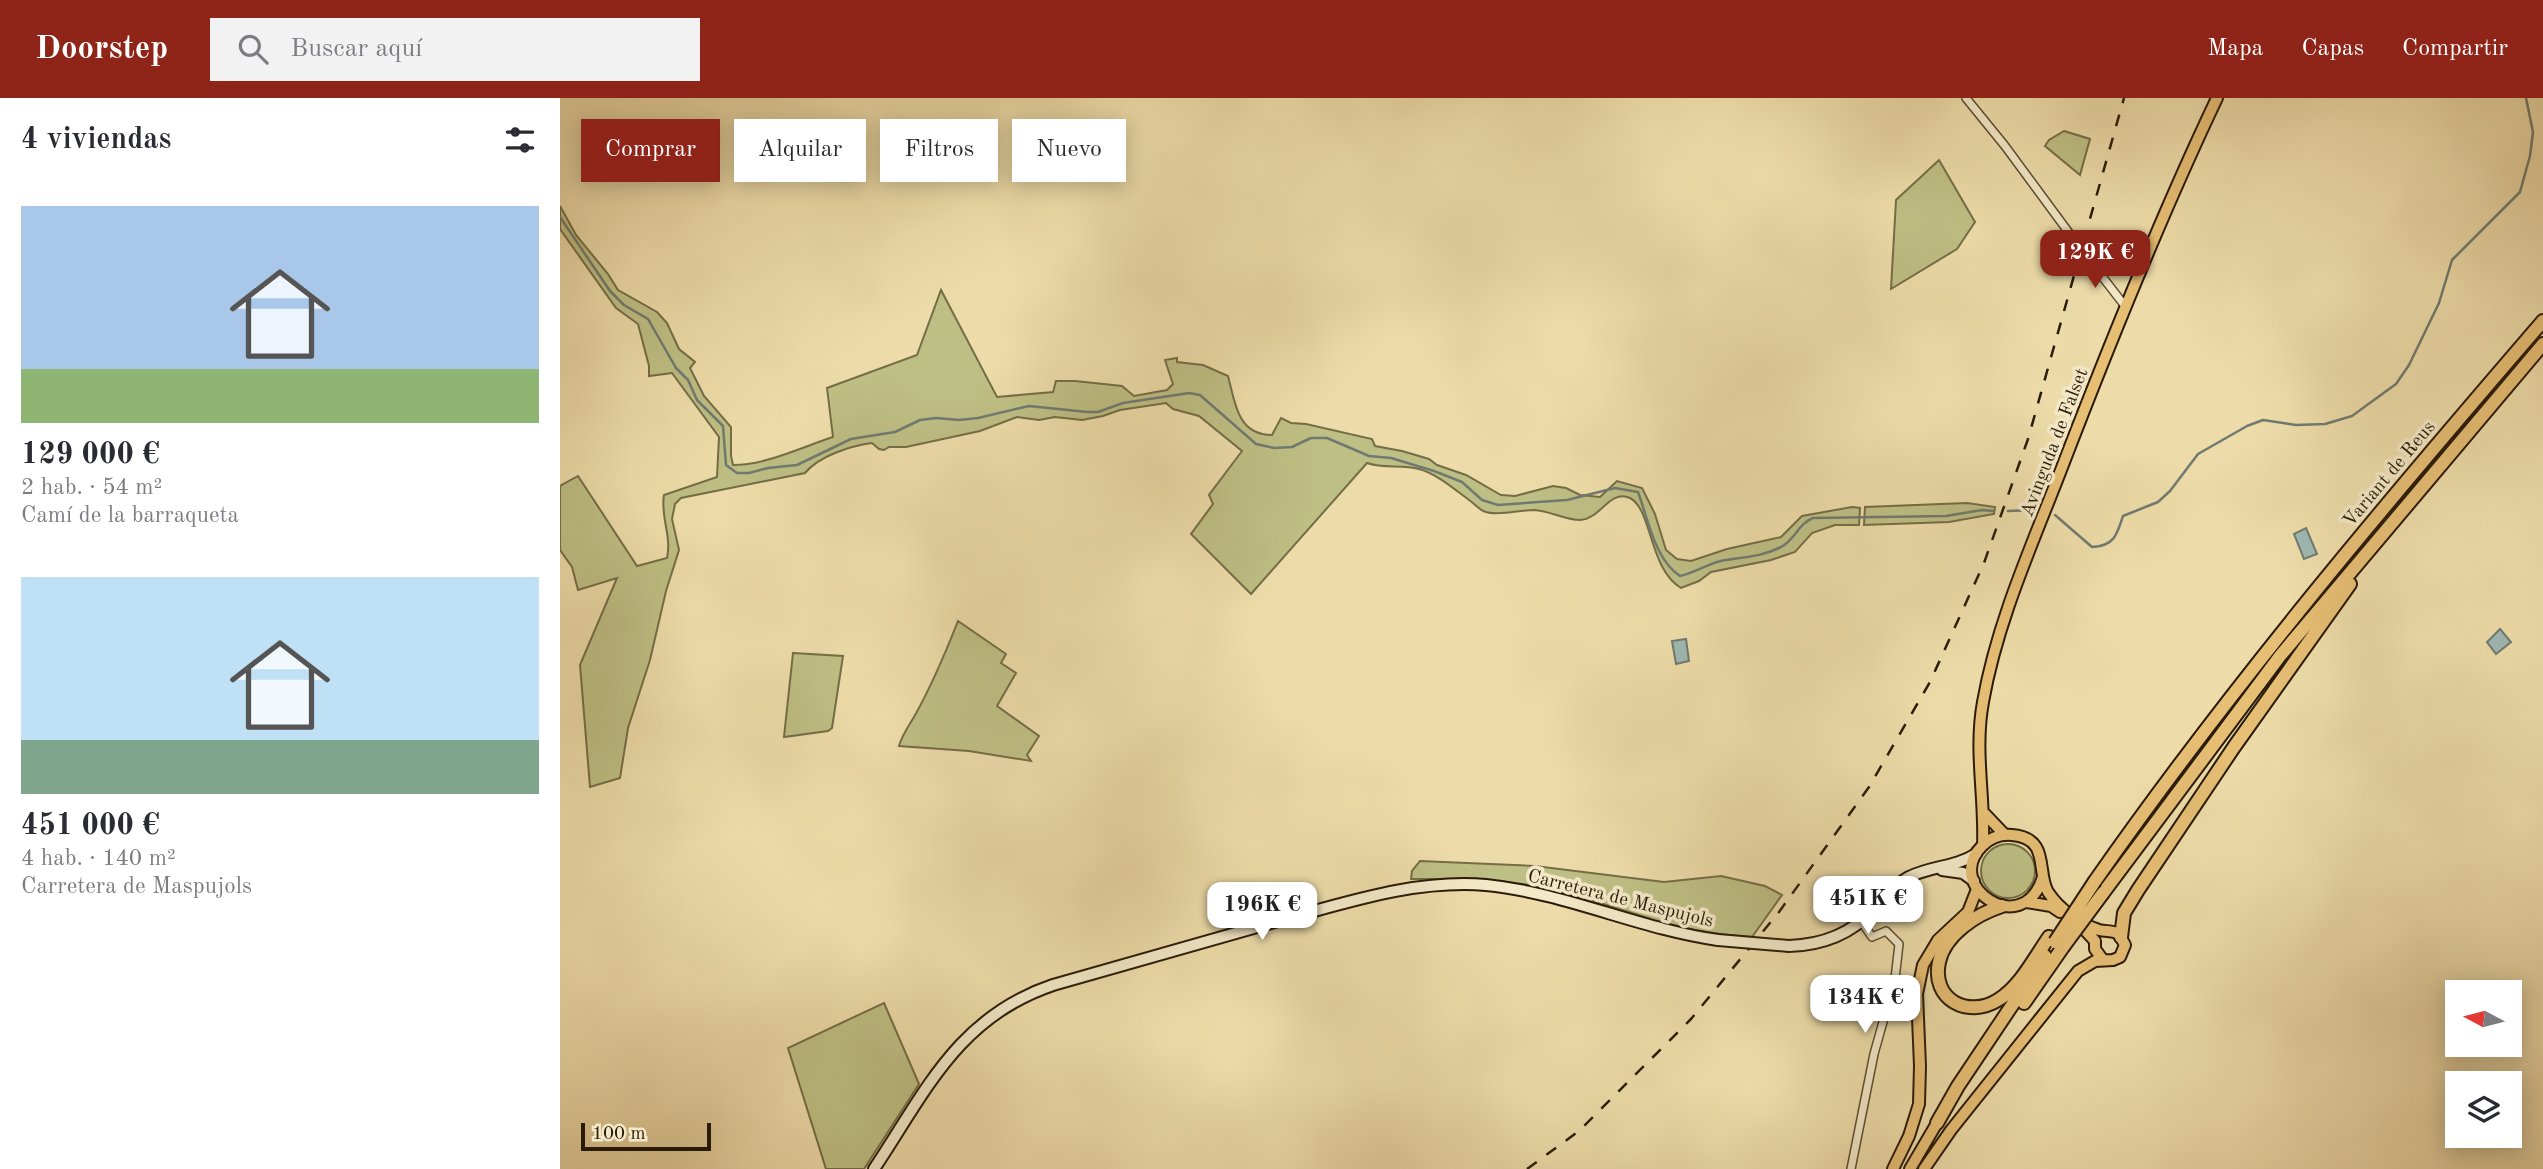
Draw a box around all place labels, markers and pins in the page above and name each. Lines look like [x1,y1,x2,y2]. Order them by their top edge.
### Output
pin: 129K € [2038,230,2152,290]
pin: 451K € [1811,876,1925,936]
pin: 196K € [1205,882,1319,942]
pin: 134K € [1808,976,1922,1035]

